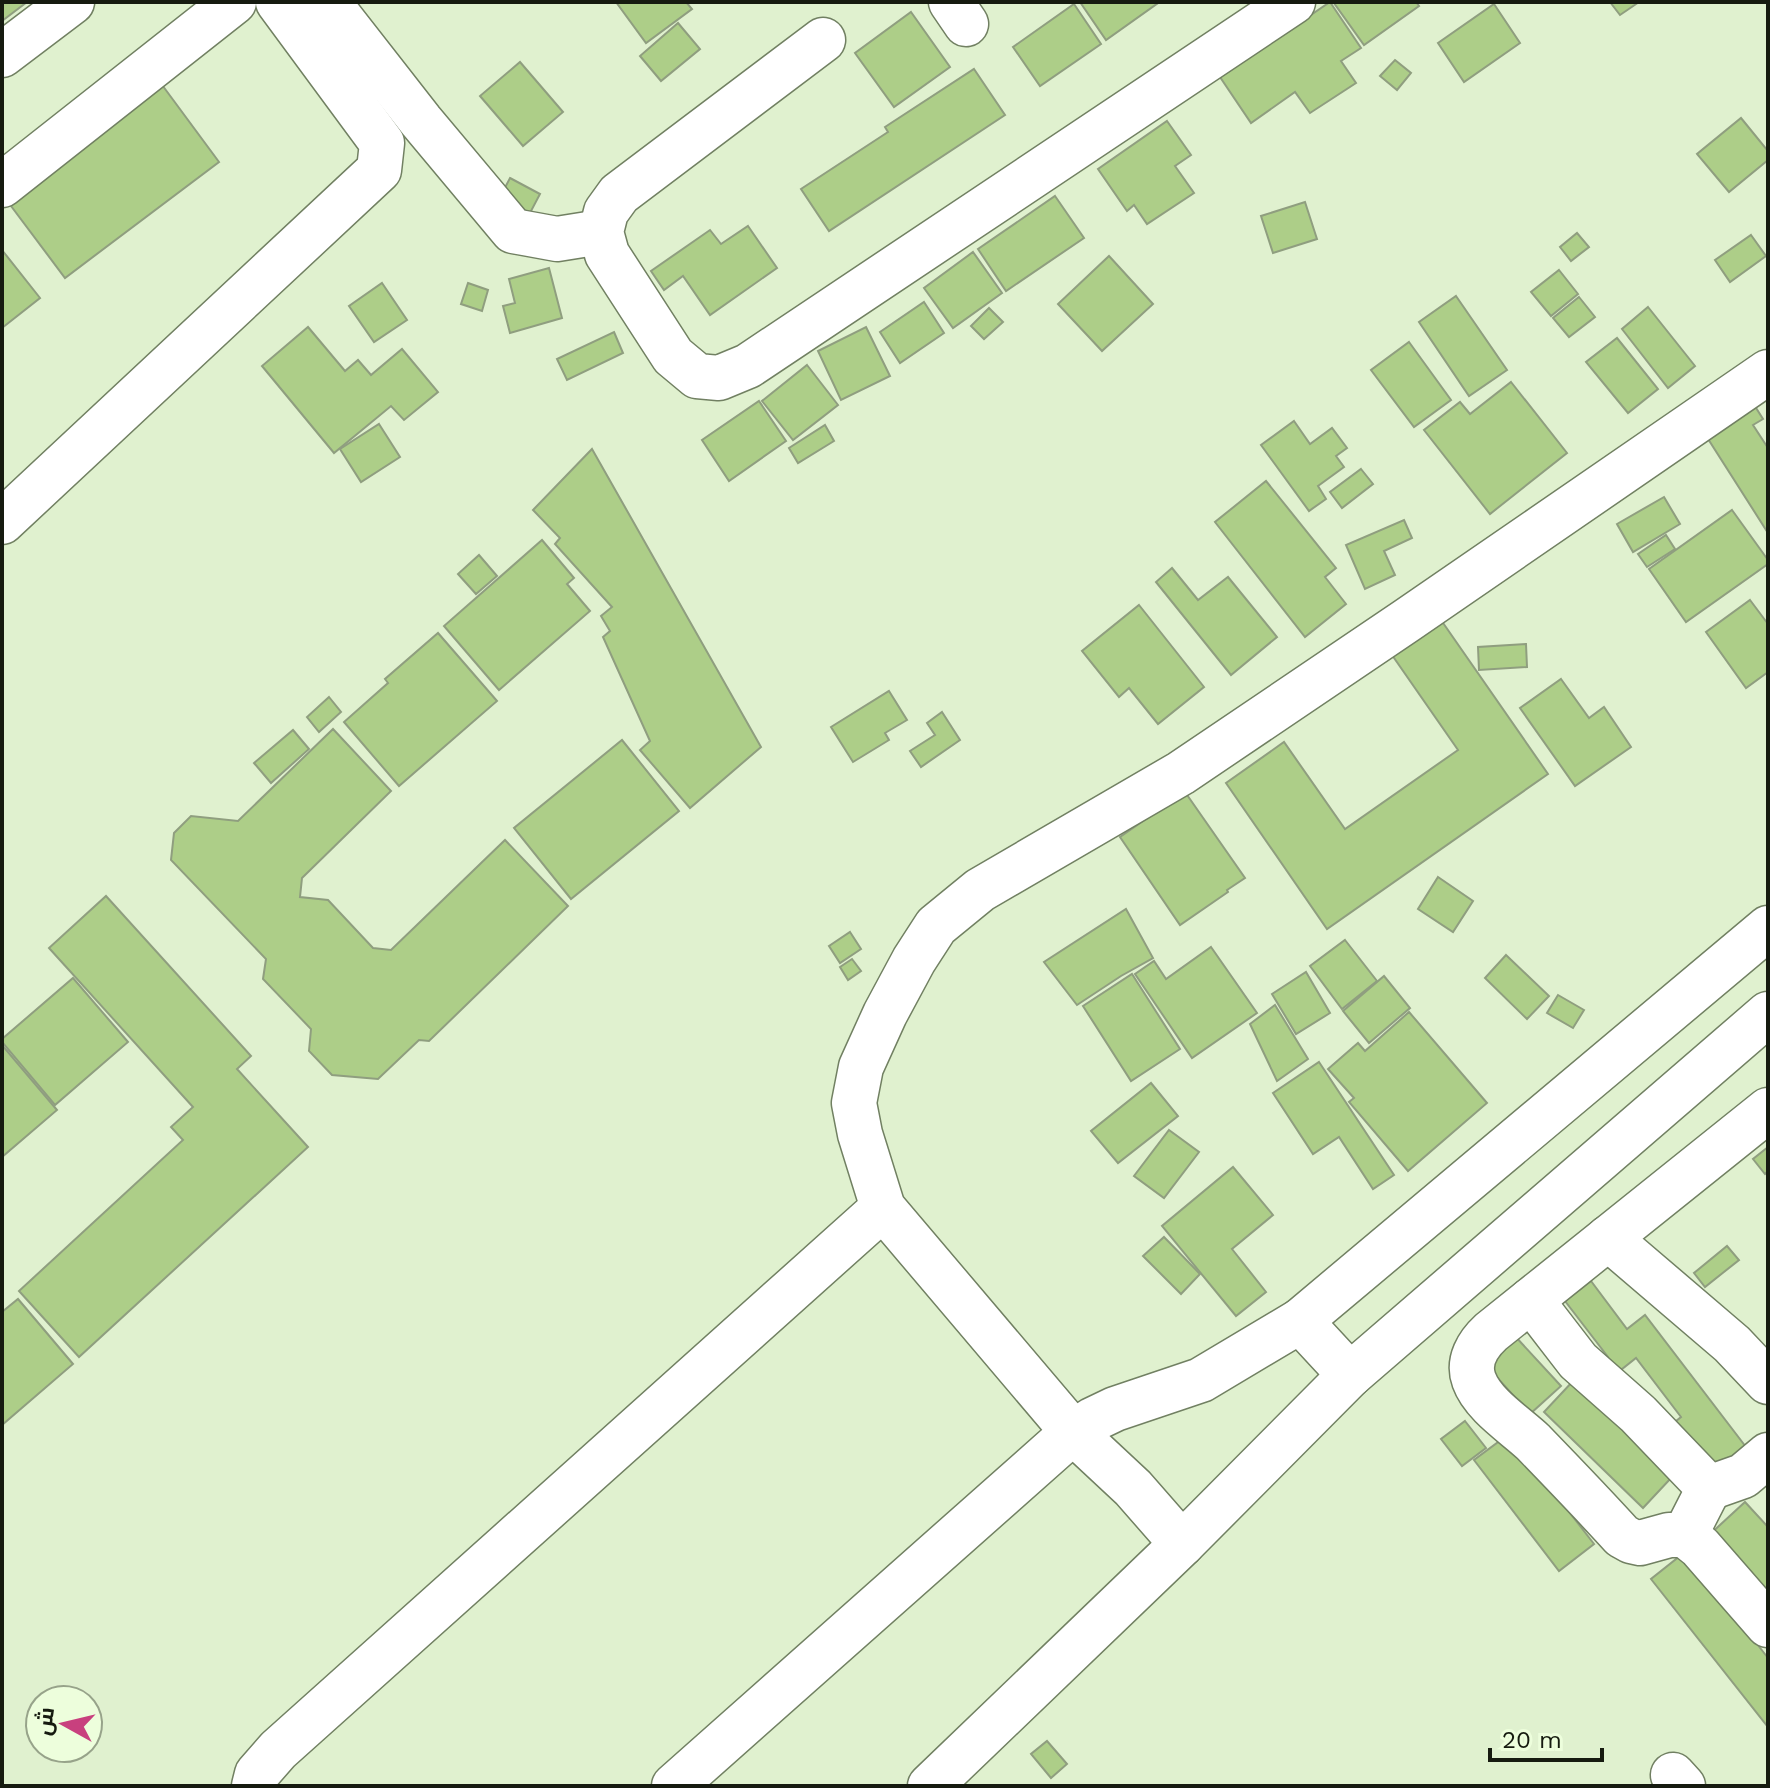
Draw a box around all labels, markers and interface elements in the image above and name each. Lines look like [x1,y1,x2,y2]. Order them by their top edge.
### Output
north arrow [24,1684,104,1764]
text: ش [30,1706,60,1737]
scale bar [1490,1712,1602,1762]
text: 20 m [1502,1726,1562,1754]

